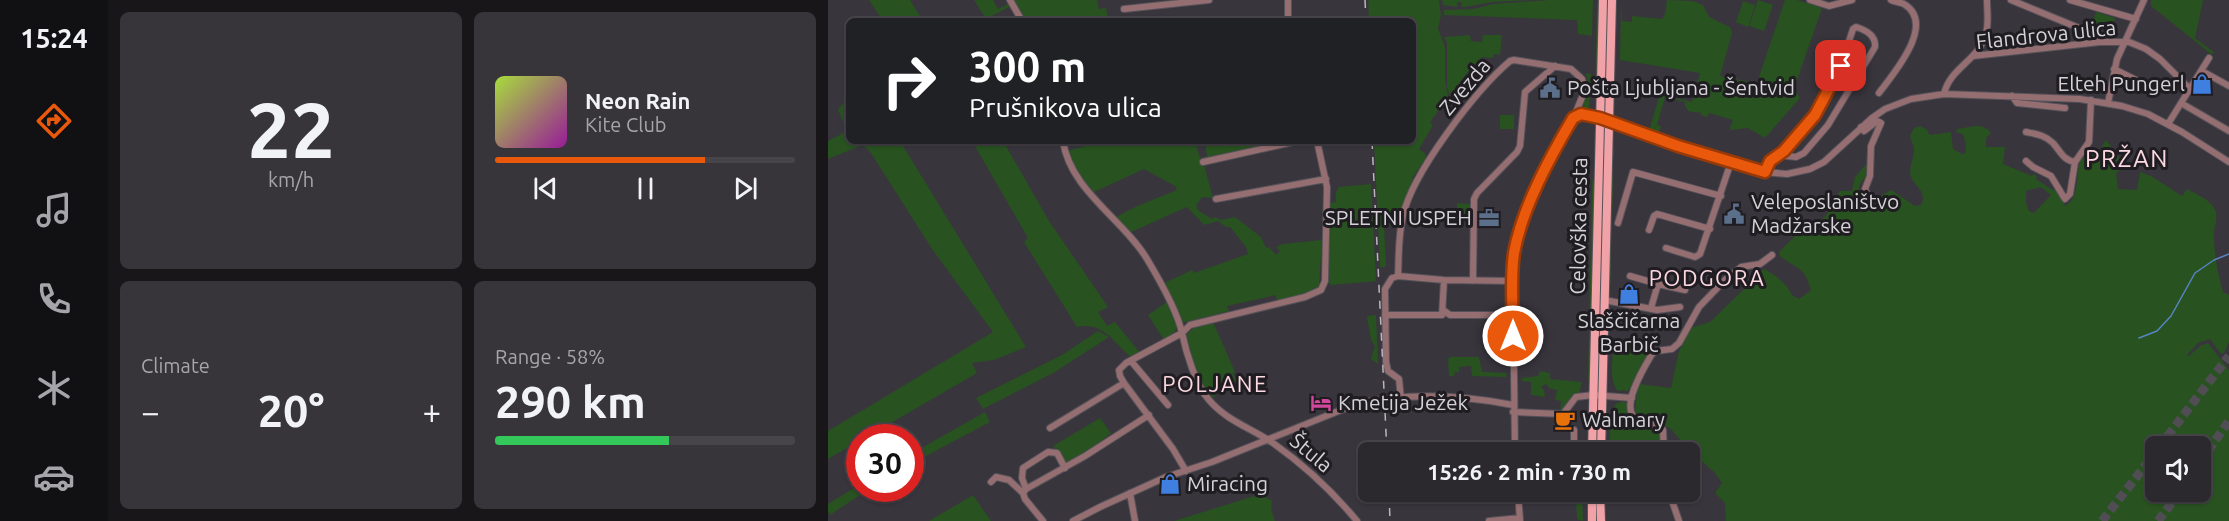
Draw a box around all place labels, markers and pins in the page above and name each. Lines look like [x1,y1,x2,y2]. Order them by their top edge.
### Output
pin [1815,40,1866,91]
place label: Elteh Pungerl [2057,71,2185,95]
shop icon: Elteh Pungerl [2190,72,2214,96]
place label: Pošta Ljubljana - Šentvid [1567,75,1795,99]
public building icon: Pošta Ljubljana - Šentvid [1538,76,1562,100]
place label: Veleposlaništvo Madžarske [1751,189,1899,237]
public building icon: Veleposlaništvo Madžarske [1722,202,1746,226]
place label: SPLETNI USPEH [1325,205,1472,229]
office icon: SPLETNI USPEH [1477,206,1501,230]
shop icon: Slaščičarna Barbič [1617,282,1641,306]
place label: Slaščičarna Barbič [1578,308,1680,356]
place label: Kmetija Ježek [1338,390,1469,414]
hotel icon: Kmetija Ježek [1309,391,1333,415]
place label: Walmary [1582,407,1665,431]
cafe icon: Walmary [1553,408,1577,432]
place label: Miracing [1187,471,1268,495]
shop icon: Miracing [1158,472,1182,496]

